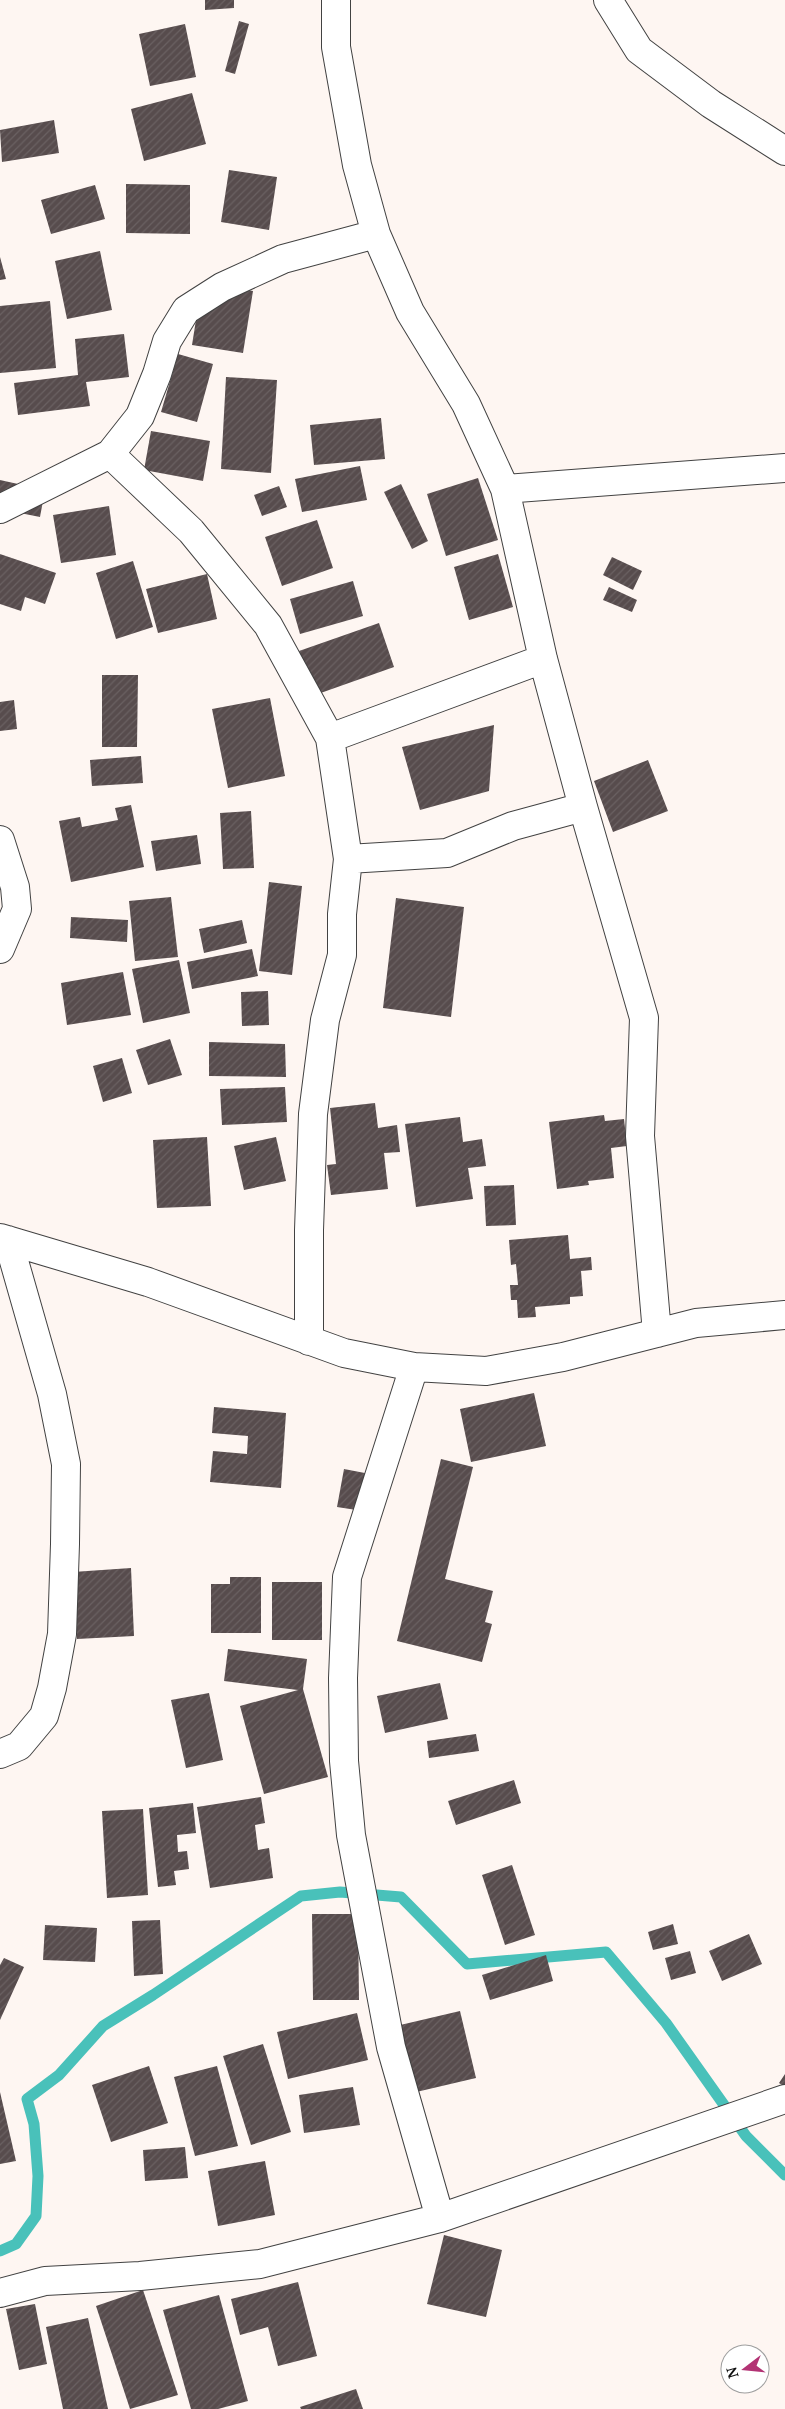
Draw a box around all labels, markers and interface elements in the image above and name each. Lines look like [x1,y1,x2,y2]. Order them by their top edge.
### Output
north arrow [720,2344,770,2394]
text: N [721,2365,743,2381]

